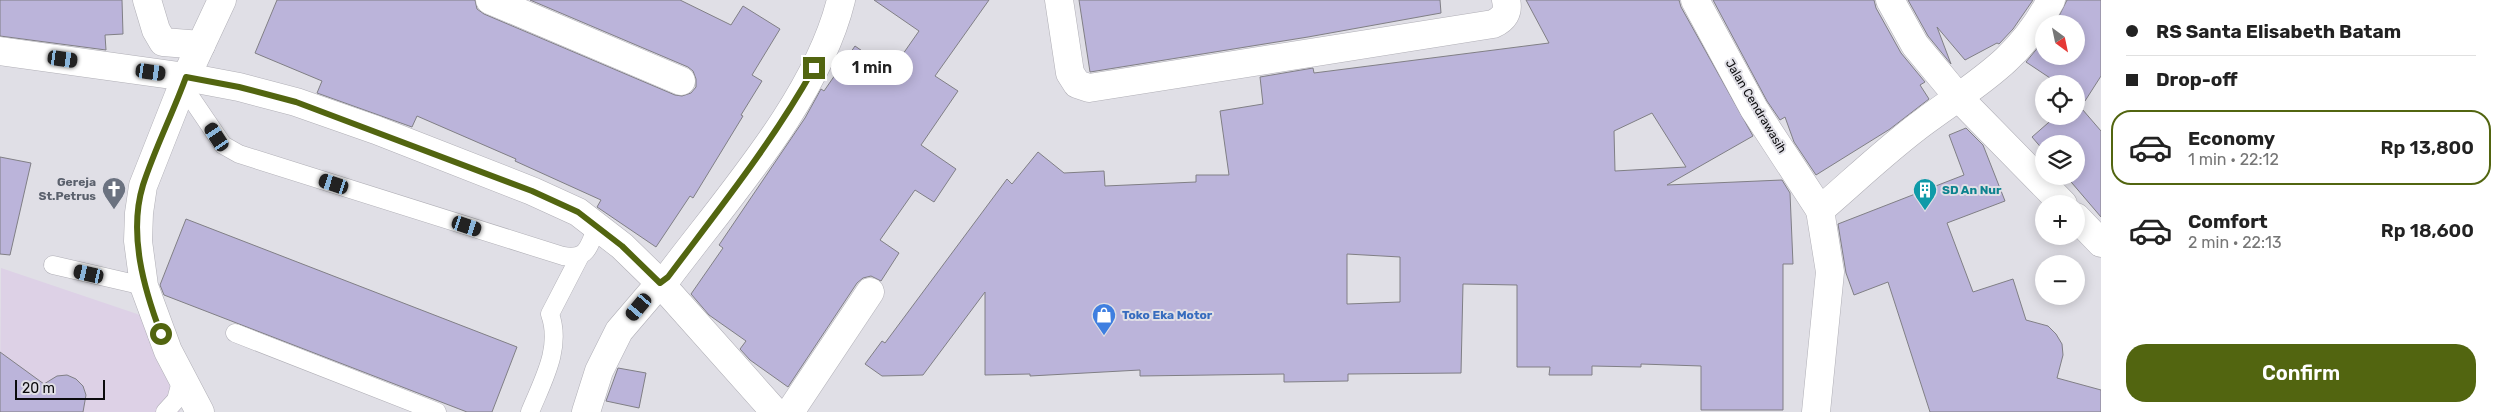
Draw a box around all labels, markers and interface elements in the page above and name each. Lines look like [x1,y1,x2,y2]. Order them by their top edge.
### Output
north arrow [2035,15,2085,65]
map controls [2035,15,2085,305]
text: RS Santa Elisabeth Batam [2156,20,2401,43]
car [47,49,78,69]
callout: 1 min [832,50,914,86]
route end [803,57,825,79]
street label: Jalan Cendrawasih [1723,57,1789,155]
text: 1 min [852,58,892,77]
car [135,62,166,82]
text: Drop-off [2156,68,2238,91]
button: locate [2035,75,2085,125]
car [202,120,231,154]
icon: car [2128,125,2173,170]
text: Economy [2188,127,2275,150]
button: layers [2035,135,2085,185]
text: Rp 13,800 [2381,136,2474,159]
text: 1 min · 22:12 [2188,150,2279,169]
car [317,172,350,196]
place label: Gereja St.Petrus [39,175,96,203]
church icon: Gereja St.Petrus [101,176,127,210]
building icon: SD An Nur [1912,177,1938,211]
place label: SD An Nur [1942,183,2002,197]
button: + [2035,195,2085,245]
icon: car [2128,208,2173,253]
text: Comfort [2188,210,2268,233]
car [450,214,483,238]
text: Rp 18,600 [2381,219,2474,242]
text: 2 min · 22:13 [2188,233,2282,252]
button: − [2035,255,2085,305]
car [72,263,105,285]
car [623,291,654,323]
shop icon: Toko Eka Motor [1091,302,1117,336]
place label: Toko Eka Motor [1122,308,1213,322]
route start [150,323,172,345]
button: Confirm [2126,344,2476,402]
scale bar [15,377,105,400]
text: 20 m [22,380,55,397]

